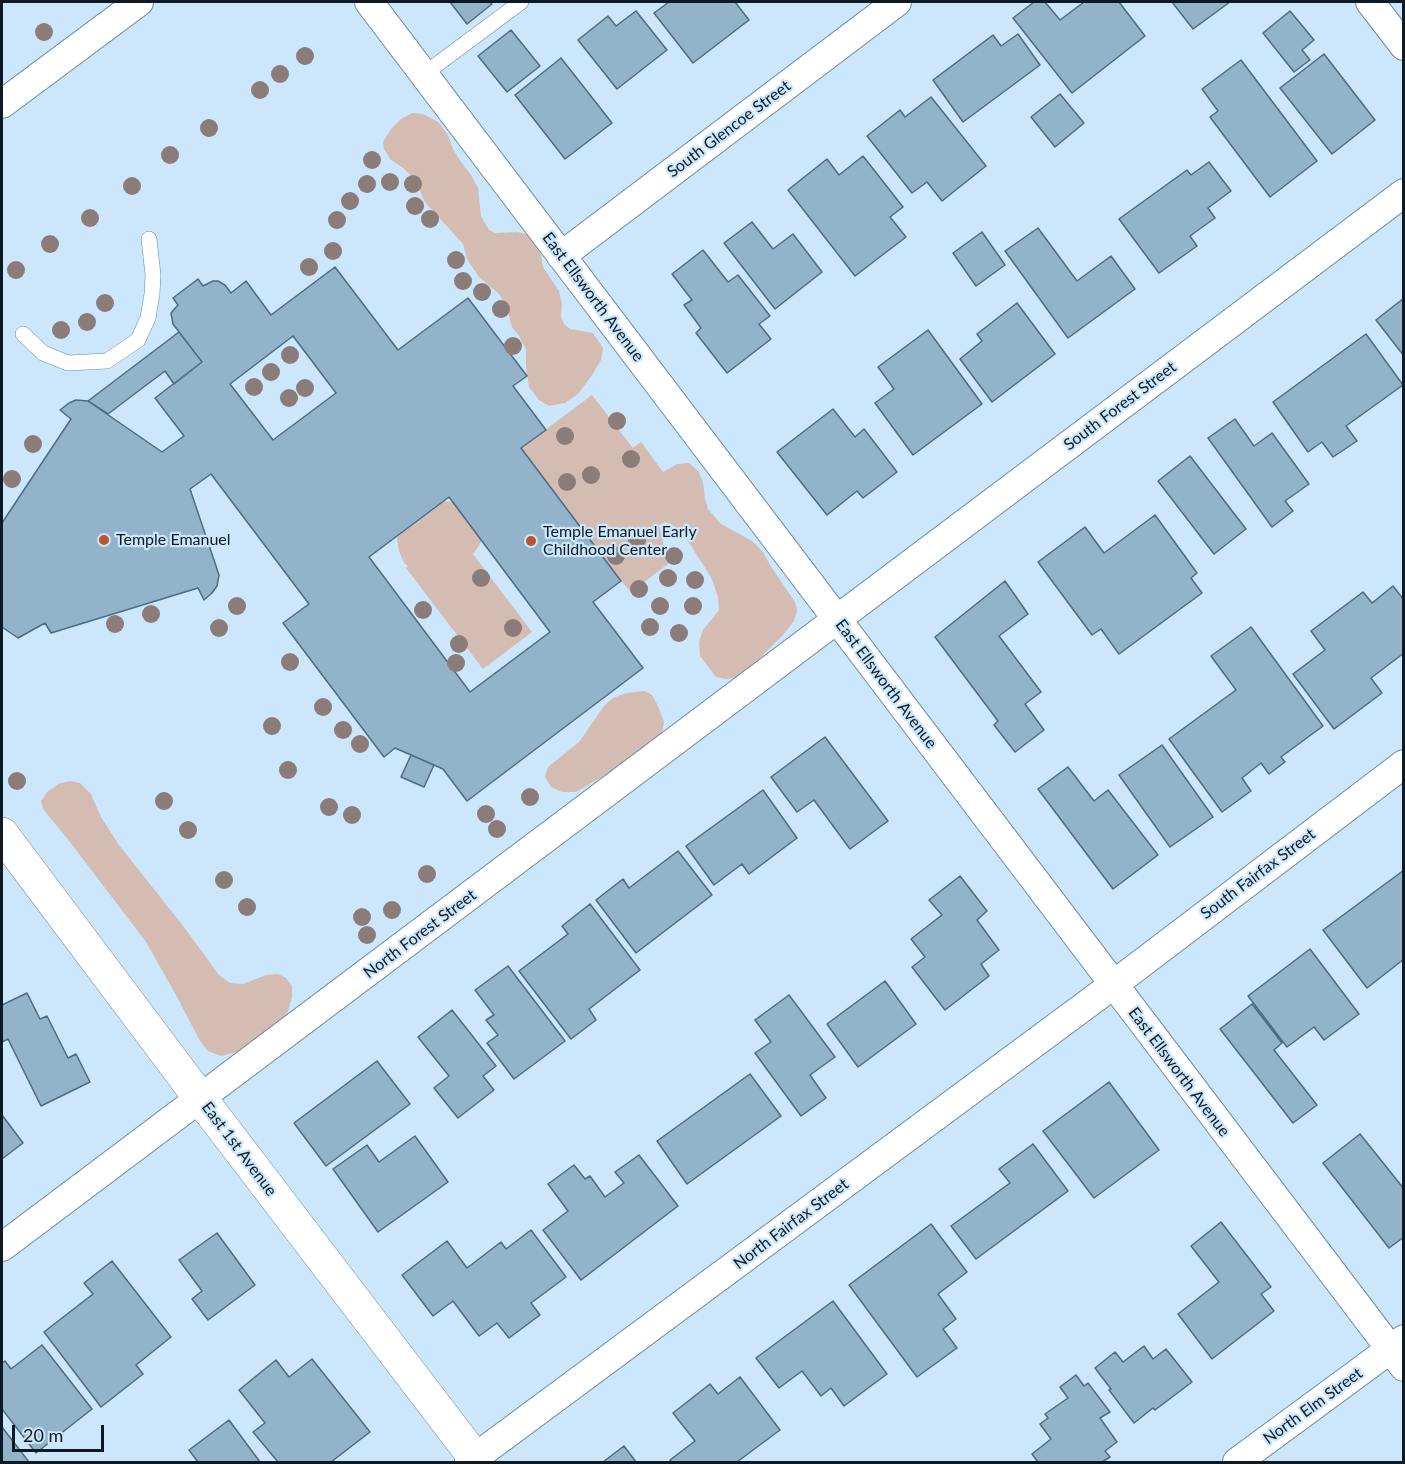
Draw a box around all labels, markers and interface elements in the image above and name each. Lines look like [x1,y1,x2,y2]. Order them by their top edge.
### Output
street label: South Glencoe Street [664,76,794,182]
street label: East Ellsworth Avenue [538,229,648,365]
street label: South Forest Street [1060,358,1180,454]
place label: Temple Emanuel Early Childhood Center [543,522,697,560]
place label: Temple Emanuel [116,530,231,550]
marker: Temple Emanuel [97,533,111,547]
marker: Temple Emanuel Early Childhood Center [524,534,538,548]
street label: East Ellsworth Avenue [831,616,941,752]
street label: South Fairfax Street [1197,825,1319,923]
street label: North Forest Street [360,885,480,983]
street label: East Ellsworth Avenue [1124,1004,1234,1140]
street label: East 1st Avenue [197,1098,281,1200]
street label: North Fairfax Street [730,1175,852,1273]
street label: North Elm Street [1260,1364,1366,1448]
scale bar [15,1413,106,1451]
text: 20 m [23,1424,63,1446]

